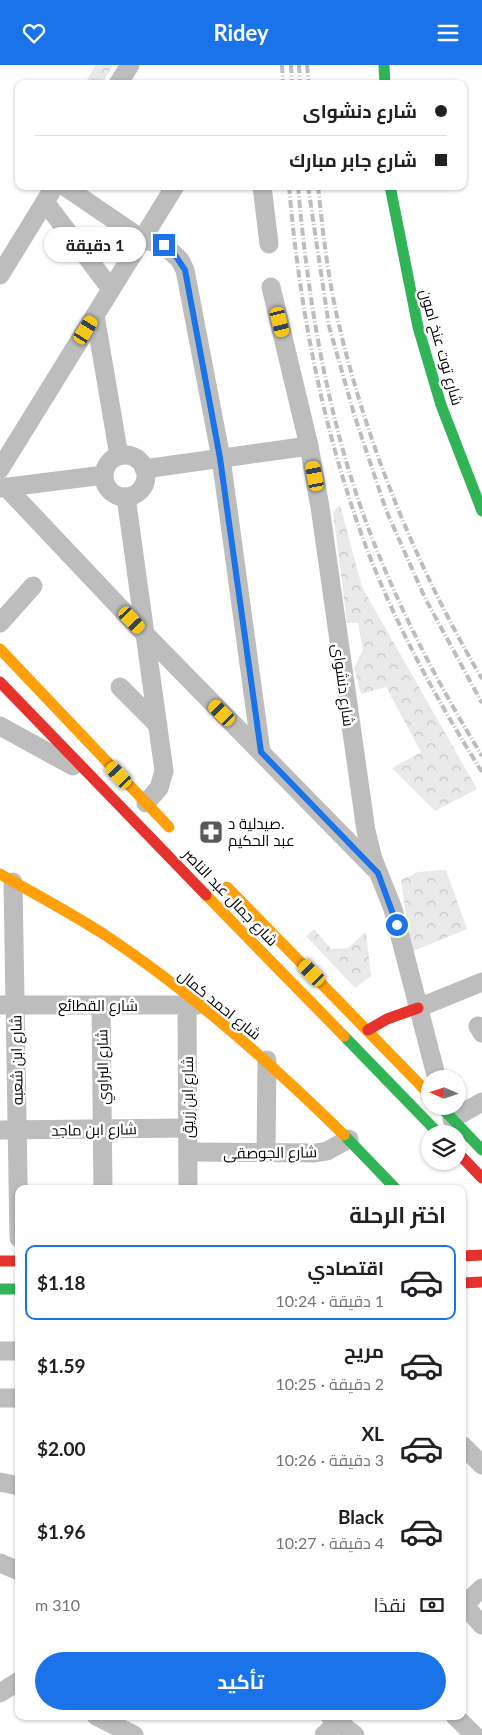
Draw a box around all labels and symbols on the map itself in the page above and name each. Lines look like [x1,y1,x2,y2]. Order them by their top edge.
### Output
callout: 1 دقيقة [44,227,146,263]
route end [153,234,175,256]
street label: شارع توت عنخ امون [414,287,467,408]
car [269,306,290,338]
car [71,313,100,347]
car [304,460,325,492]
car [116,604,147,636]
street label: شارع دنشواى [326,643,359,728]
car [206,697,237,729]
car [103,759,134,791]
place label: صيدلية د. عبد الحكيم [228,814,295,851]
pharmacy icon: صيدلية د. عبد الحكيم [198,819,224,845]
street label: شارع جمال عبد الناصر [177,844,282,951]
route start [386,914,408,936]
car [296,957,327,989]
street label: شارع احمد كمال [173,965,265,1045]
street label: شارع القطائع [58,996,138,1017]
street label: شارع ابن شعبه [6,1015,29,1105]
street label: شارع البراوي [92,1029,116,1105]
street label: شارع ابن زريق [178,1056,199,1138]
north arrow [421,1070,466,1115]
street label: شارع ابن ماجد [51,1119,137,1142]
street label: شارع الجوصقى [223,1142,317,1165]

